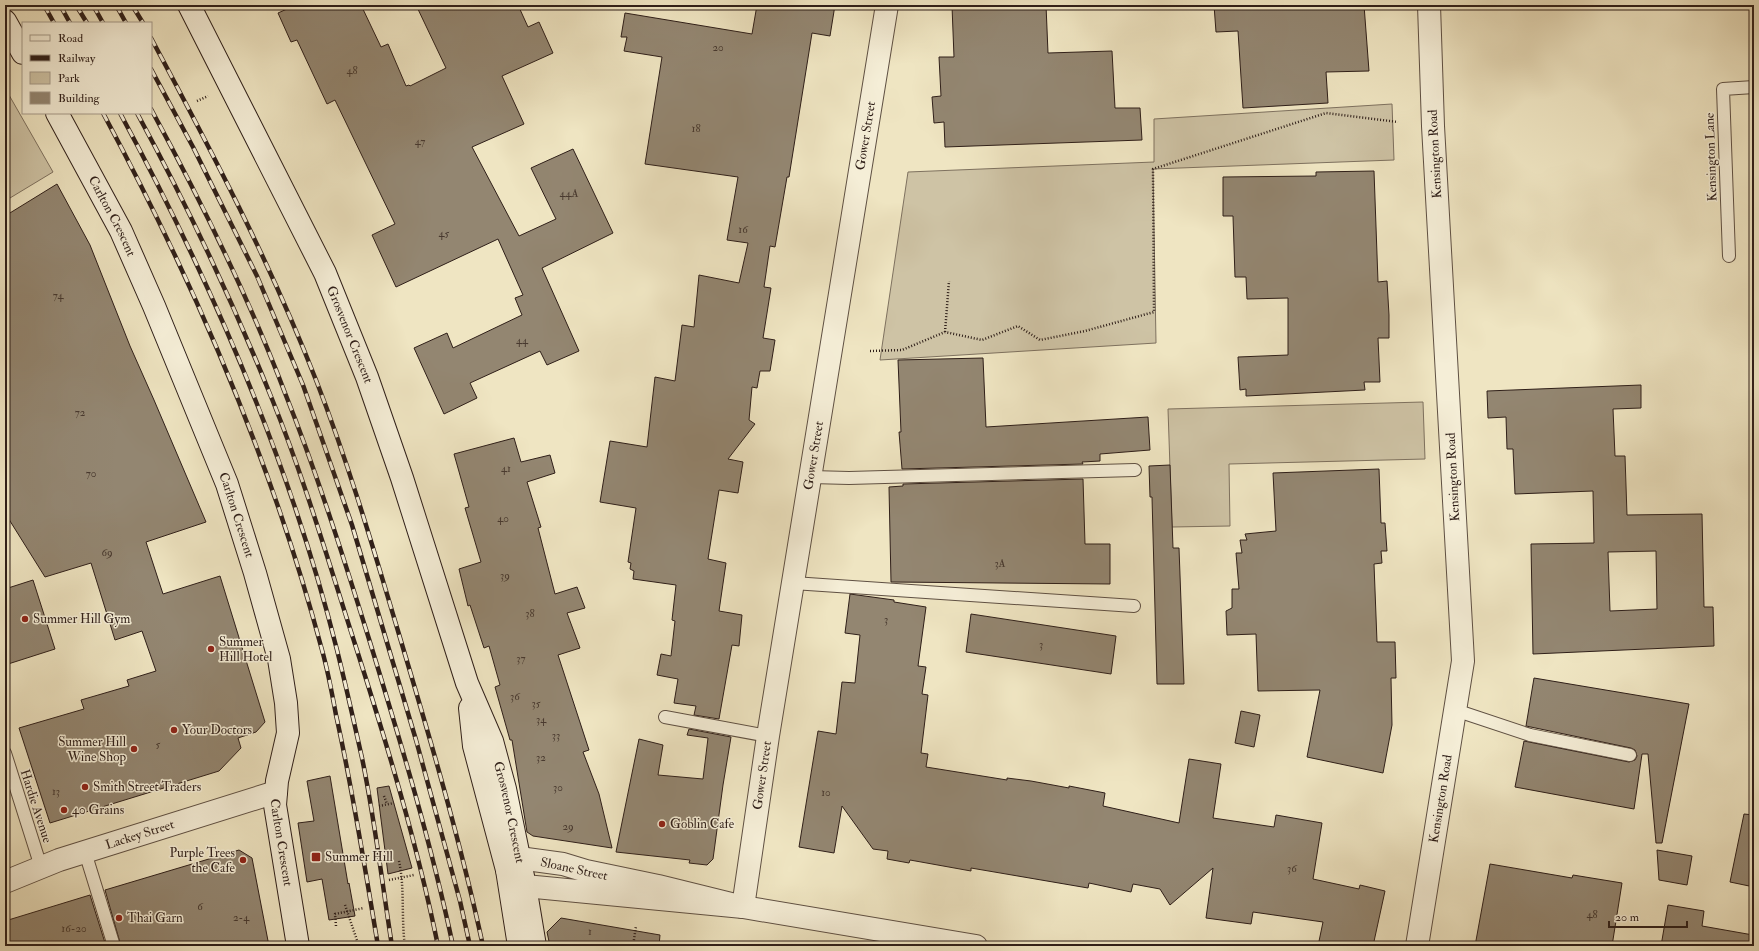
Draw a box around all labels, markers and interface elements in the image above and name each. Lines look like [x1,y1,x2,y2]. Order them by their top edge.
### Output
legend [22,22,152,114]
text: Road [58,31,83,46]
house number: 20 [712,41,724,54]
text: Railway [58,51,96,66]
house number: 48 [346,64,358,77]
text: Park [58,71,80,86]
text: Building [58,91,101,106]
street label: Gower Street [852,100,879,171]
street label: Kensington Road [1425,108,1445,199]
street label: Kensington Lane [1701,112,1721,202]
house number: 18 [691,122,701,135]
house number: 47 [415,135,425,148]
street label: Carlton Crescent [85,173,139,259]
house number: 44A [560,187,578,200]
house number: 16 [738,223,749,236]
house number: 45 [439,227,450,240]
street label: Grosvenor Crescent [323,284,377,385]
house number: 74 [53,289,64,302]
house number: 44 [516,334,529,347]
house number: 72 [75,406,86,419]
street label: Gower Street [800,420,827,491]
street label: Kensington Road [1443,431,1463,522]
house number: 41 [501,462,511,475]
house number: 70 [86,467,97,480]
street label: Carlton Crescent [215,470,258,560]
house number: 40 [497,512,509,525]
house number: 69 [101,546,113,559]
house number: 3A [994,557,1006,570]
house number: 39 [500,569,510,582]
house number: 38 [525,607,535,620]
place label: Summer Hill Gym [33,611,130,628]
house number: 3 [884,613,888,626]
marker: Summer Hill Gym [20,614,30,624]
place label: Summer Hill Hotel [219,634,273,665]
house number: 3 [1039,638,1043,651]
marker: Summer Hill Hotel [206,644,216,654]
house number: 37 [516,652,526,665]
house number: 36 [510,690,521,703]
house number: 35 [531,697,541,710]
house number: 34 [536,713,547,726]
place label: Your Doctors [182,722,253,738]
marker: Your Doctors [169,725,179,735]
house number: 33 [552,729,560,742]
place label: Summer Hill Wine Shop [58,734,127,766]
house number: 5 [156,738,161,751]
street label: Gower Street [749,740,775,811]
marker: Summer Hill Wine Shop [129,744,139,754]
house number: 32 [536,751,546,764]
street label: Kensington Road [1426,753,1456,844]
street label: Grosvenor Crescent [490,760,528,864]
street label: Hardie Avenue [17,767,56,845]
place label: Smith Street Traders [93,779,202,795]
house number: 30 [553,781,563,794]
marker: Smith Street Traders [80,782,90,792]
house number: 13 [52,785,60,798]
house number: 10 [821,786,831,799]
street label: Carlton Crescent [267,798,296,887]
place label: 40 Grains [72,802,125,818]
marker: 40 Grains [59,805,69,815]
street label: Lackey Street [103,816,176,853]
place label: Goblin Cafe [670,816,735,832]
marker: Goblin Cafe [657,819,667,829]
house number: 29 [562,820,574,833]
place label: Purple Trees the Cafe [170,845,236,876]
place label: Summer Hill [325,849,393,865]
marker: Summer Hill [310,851,322,863]
street label: Sloane Street [539,854,609,884]
marker: Purple Trees the Cafe [238,855,248,865]
house number: 36 [1287,862,1298,875]
house number: 6 [197,900,204,913]
scale bar [1609,903,1687,929]
house number: 48 [1586,908,1598,921]
place label: Thai Garn [127,910,183,926]
text: 20 m [1615,910,1640,925]
house number: 2-4 [233,911,250,924]
marker: Thai Garn [114,913,124,923]
house number: 16-20 [61,922,87,935]
house number: 1 [588,925,592,938]

